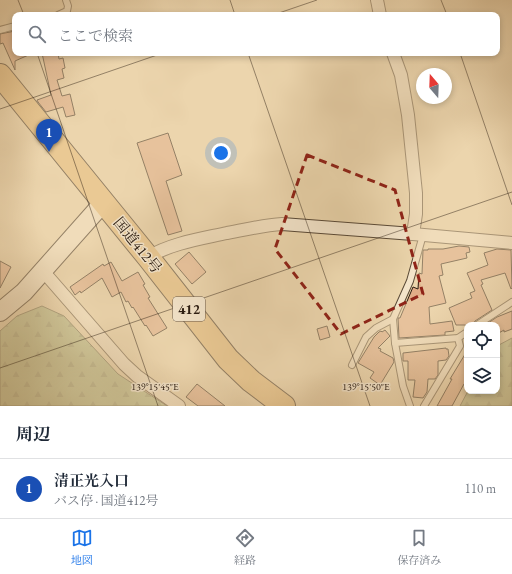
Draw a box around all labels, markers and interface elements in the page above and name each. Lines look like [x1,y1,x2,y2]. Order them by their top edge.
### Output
search box [12,12,500,56]
icon: search [26,23,48,45]
text: ここで検索 [58,26,133,45]
north arrow [416,68,452,104]
pin: 1 [36,119,62,152]
your location [211,143,231,163]
street label: 国道412号 [110,213,166,277]
road number: 412 [173,297,205,321]
map controls [464,322,500,394]
button: locate [464,322,500,358]
button: layers [464,358,500,394]
text: 139°15'45"E [131,380,179,393]
text: 139°15'50"E [342,380,390,393]
text: 周辺 [16,423,50,445]
text: 清正光入口 [54,471,129,490]
text: 1 [26,480,32,497]
text: 110 m [465,480,496,497]
text: バス停 · 国道412号 [54,492,159,509]
tab: 地図 [71,527,93,567]
tab: 経路 [234,527,256,567]
tab: 保存済み [397,527,441,567]

